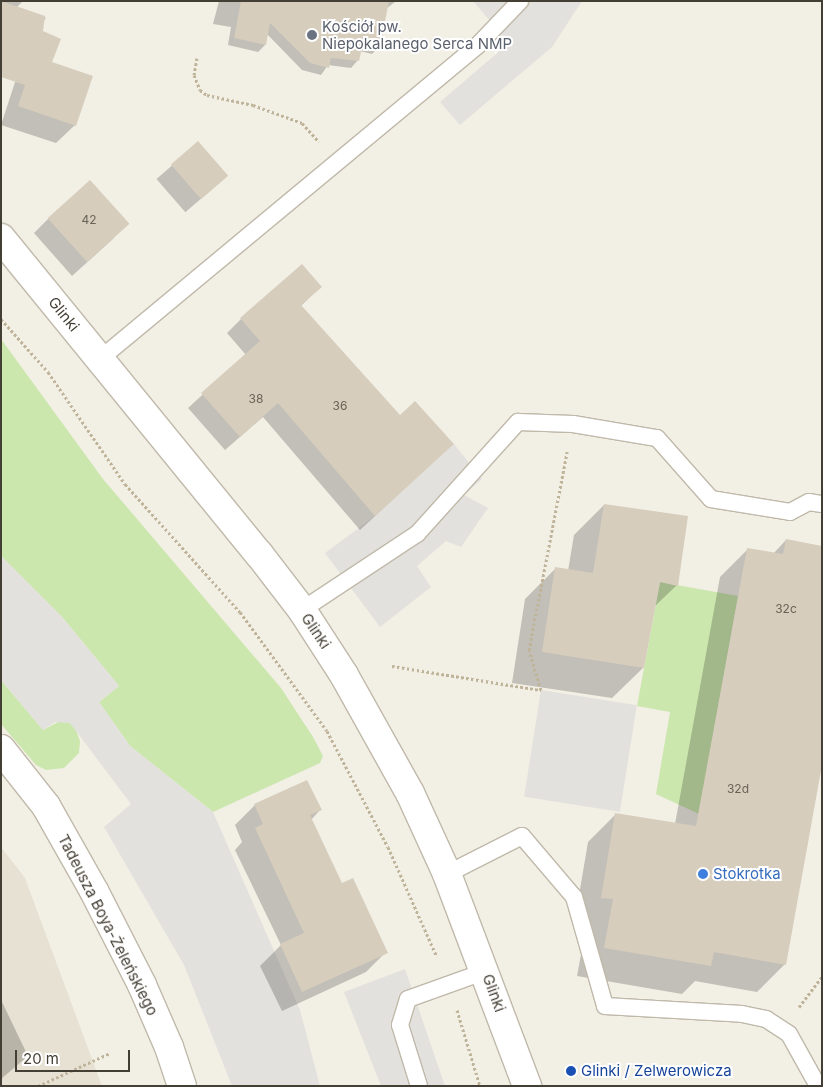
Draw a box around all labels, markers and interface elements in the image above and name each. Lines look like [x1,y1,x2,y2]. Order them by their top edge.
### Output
place label: Kościół pw. Niepokalanego Serca NMP [322,17,512,52]
marker: Kościół pw. Niepokalanego Serca NMP [306,29,318,41]
house number: 42 [81,213,97,227]
street label: Glinki [45,293,83,335]
house number: 38 [249,392,263,406]
house number: 36 [333,399,347,413]
house number: 32c [775,602,797,616]
street label: Glinki [298,610,334,652]
house number: 32d [727,782,749,796]
street label: Tadeusza Boya-Żeleńskiego [54,831,162,1019]
place label: Stokrotka [713,865,781,883]
marker: Stokrotka [697,868,709,880]
street label: Glinki [479,972,509,1014]
scale bar [18,1040,132,1072]
text: 20 m [23,1049,59,1068]
place label: Glinki / Zelwerowicza [581,1062,732,1080]
marker: Glinki / Zelwerowicza [565,1065,577,1077]

